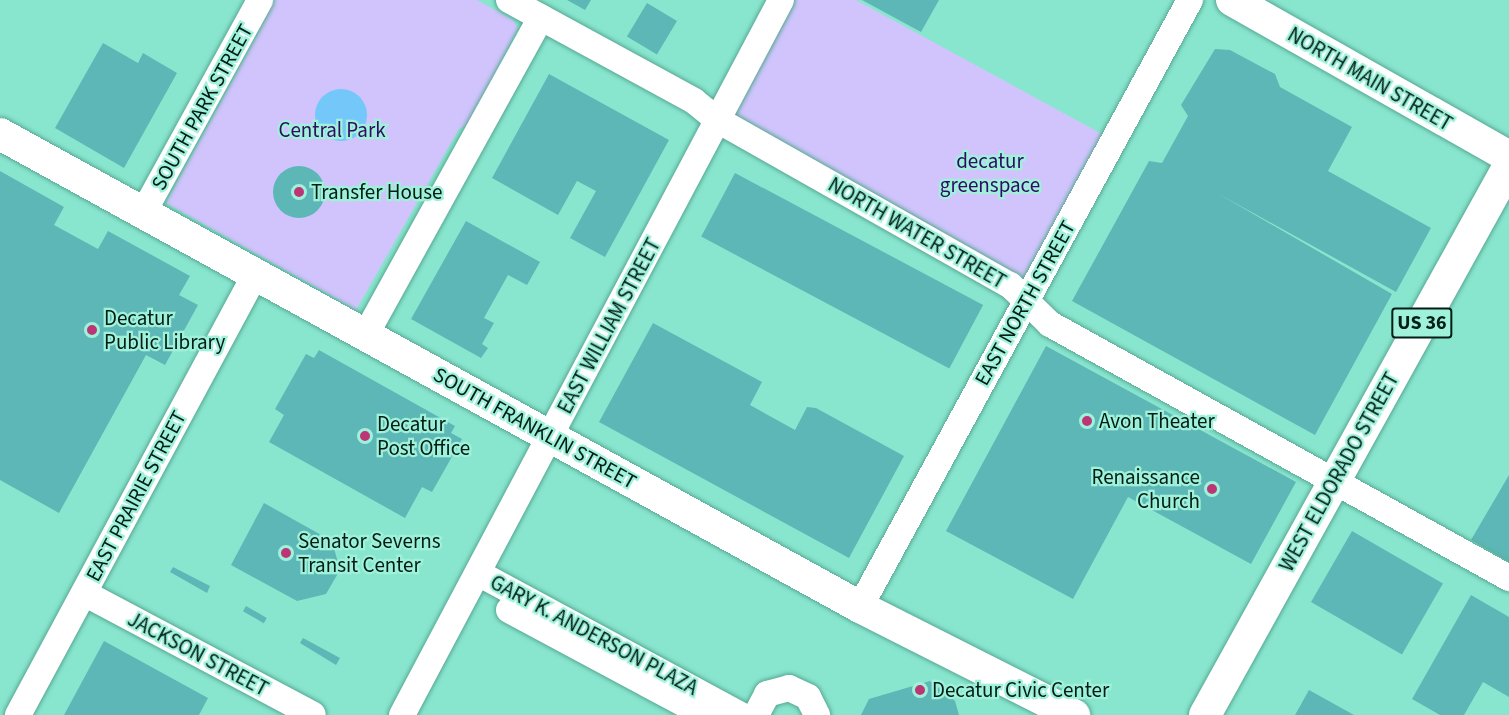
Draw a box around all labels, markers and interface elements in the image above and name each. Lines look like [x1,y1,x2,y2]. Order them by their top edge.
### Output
street label: SOUTH PARK STREET [146,20,258,194]
street label: NORTH MAIN STREET [1283,22,1457,136]
park label: Central Park [278,117,386,143]
park label: decatur greenspace [940,148,1040,198]
street label: NORTH WATER STREET [824,172,1010,294]
place label: Transfer House [311,179,442,205]
marker: Transfer House [292,185,306,199]
street label: EAST NORTH STREET [969,216,1081,390]
street label: EAST WILLIAM STREET [552,234,666,418]
place label: Decatur Public Library [104,305,225,355]
road number: US 36 [1390,306,1454,340]
marker: Decatur Public Library [85,323,99,337]
street label: SOUTH FRANKLIN STREET [429,362,641,494]
street label: WEST ELDORADO STREET [1274,368,1404,576]
street label: EAST PRAIRIE STREET [80,406,192,586]
place label: Avon Theater [1099,408,1215,434]
place label: Decatur Post Office [377,411,470,461]
marker: Avon Theater [1080,414,1094,428]
marker: Decatur Post Office [358,429,372,443]
place label: Renaissance Church [1091,464,1200,514]
marker: Renaissance Church [1205,482,1219,496]
place label: Senator Severns Transit Center [298,528,441,578]
marker: Senator Severns Transit Center [279,546,293,560]
street label: GARY K. ANDERSON PLAZA [486,570,702,700]
street label: JACKSON STREET [123,606,273,702]
place label: Decatur Civic Center [932,677,1109,703]
marker: Decatur Civic Center [913,683,927,697]

